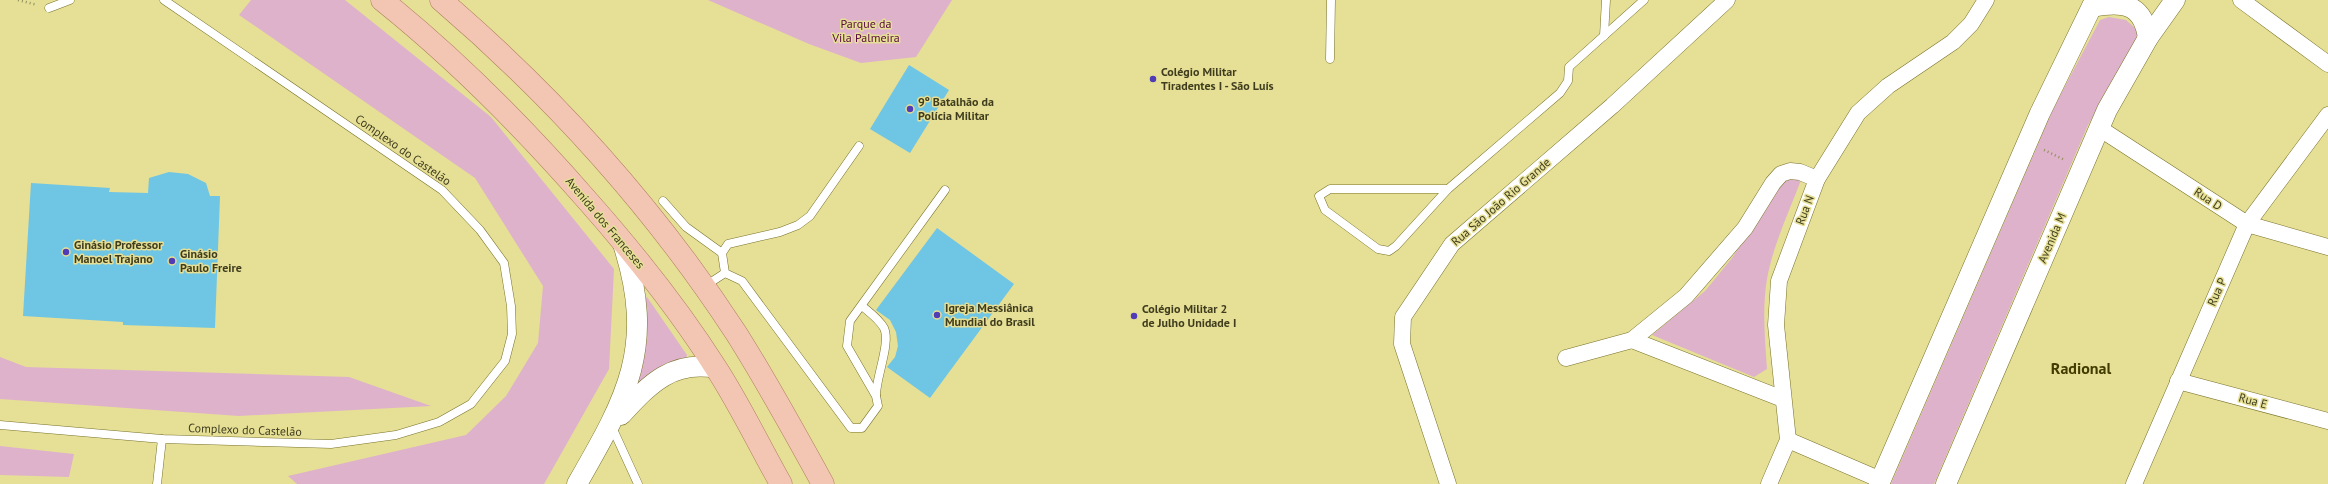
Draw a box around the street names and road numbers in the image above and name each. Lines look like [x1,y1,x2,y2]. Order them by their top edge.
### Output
street label: Complexo do Castelão [352,111,454,188]
street label: Rua São João Rio Grande [1448,154,1553,249]
street label: Avenida dos Franceses [563,174,648,272]
street label: Rua D [2191,184,2225,213]
street label: Rua N [1792,193,1817,227]
street label: Avenida M [2034,210,2069,265]
street label: Rua P [2204,275,2229,308]
street label: Rua E [2237,390,2269,412]
street label: Complexo do Castelão [188,420,302,439]

